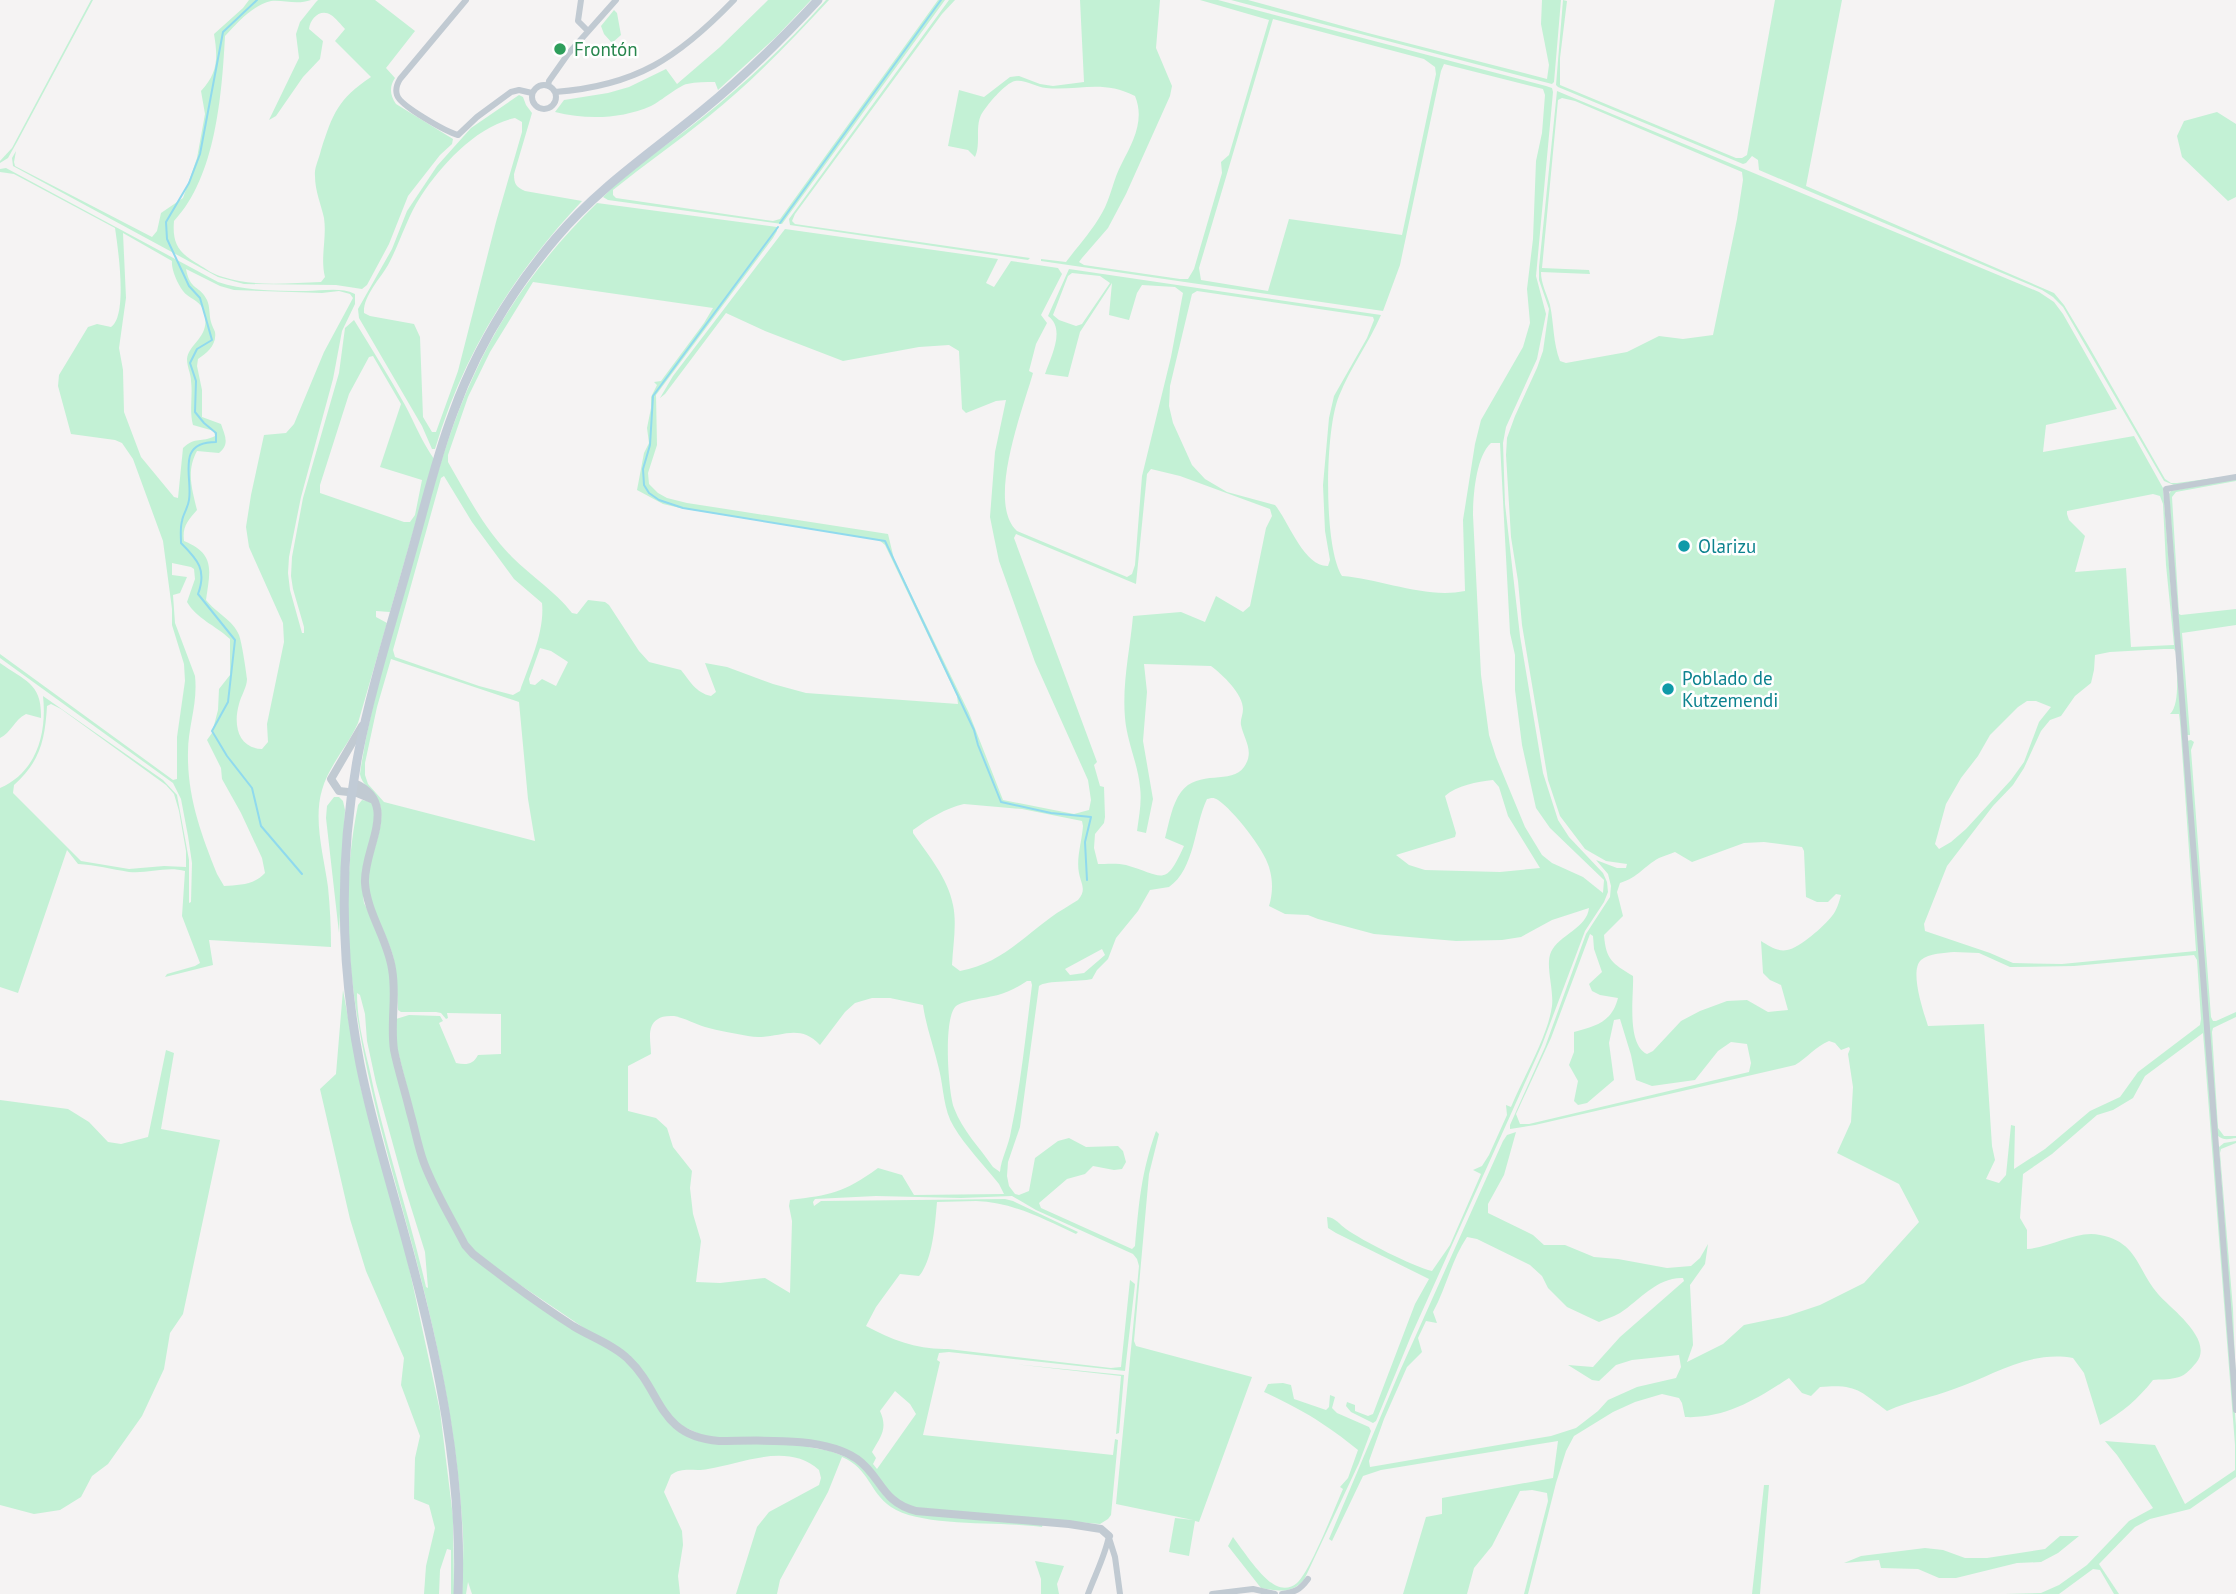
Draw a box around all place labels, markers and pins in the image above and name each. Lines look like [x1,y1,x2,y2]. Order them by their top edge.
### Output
place label: Frontón [574,37,638,61]
marker: Frontón [552,41,568,57]
place label: Olarizu [1698,534,1756,558]
marker: Olarizu [1676,538,1692,554]
place label: Poblado de Kutzemendi [1682,666,1778,712]
marker: Poblado de Kutzemendi [1660,681,1676,697]

